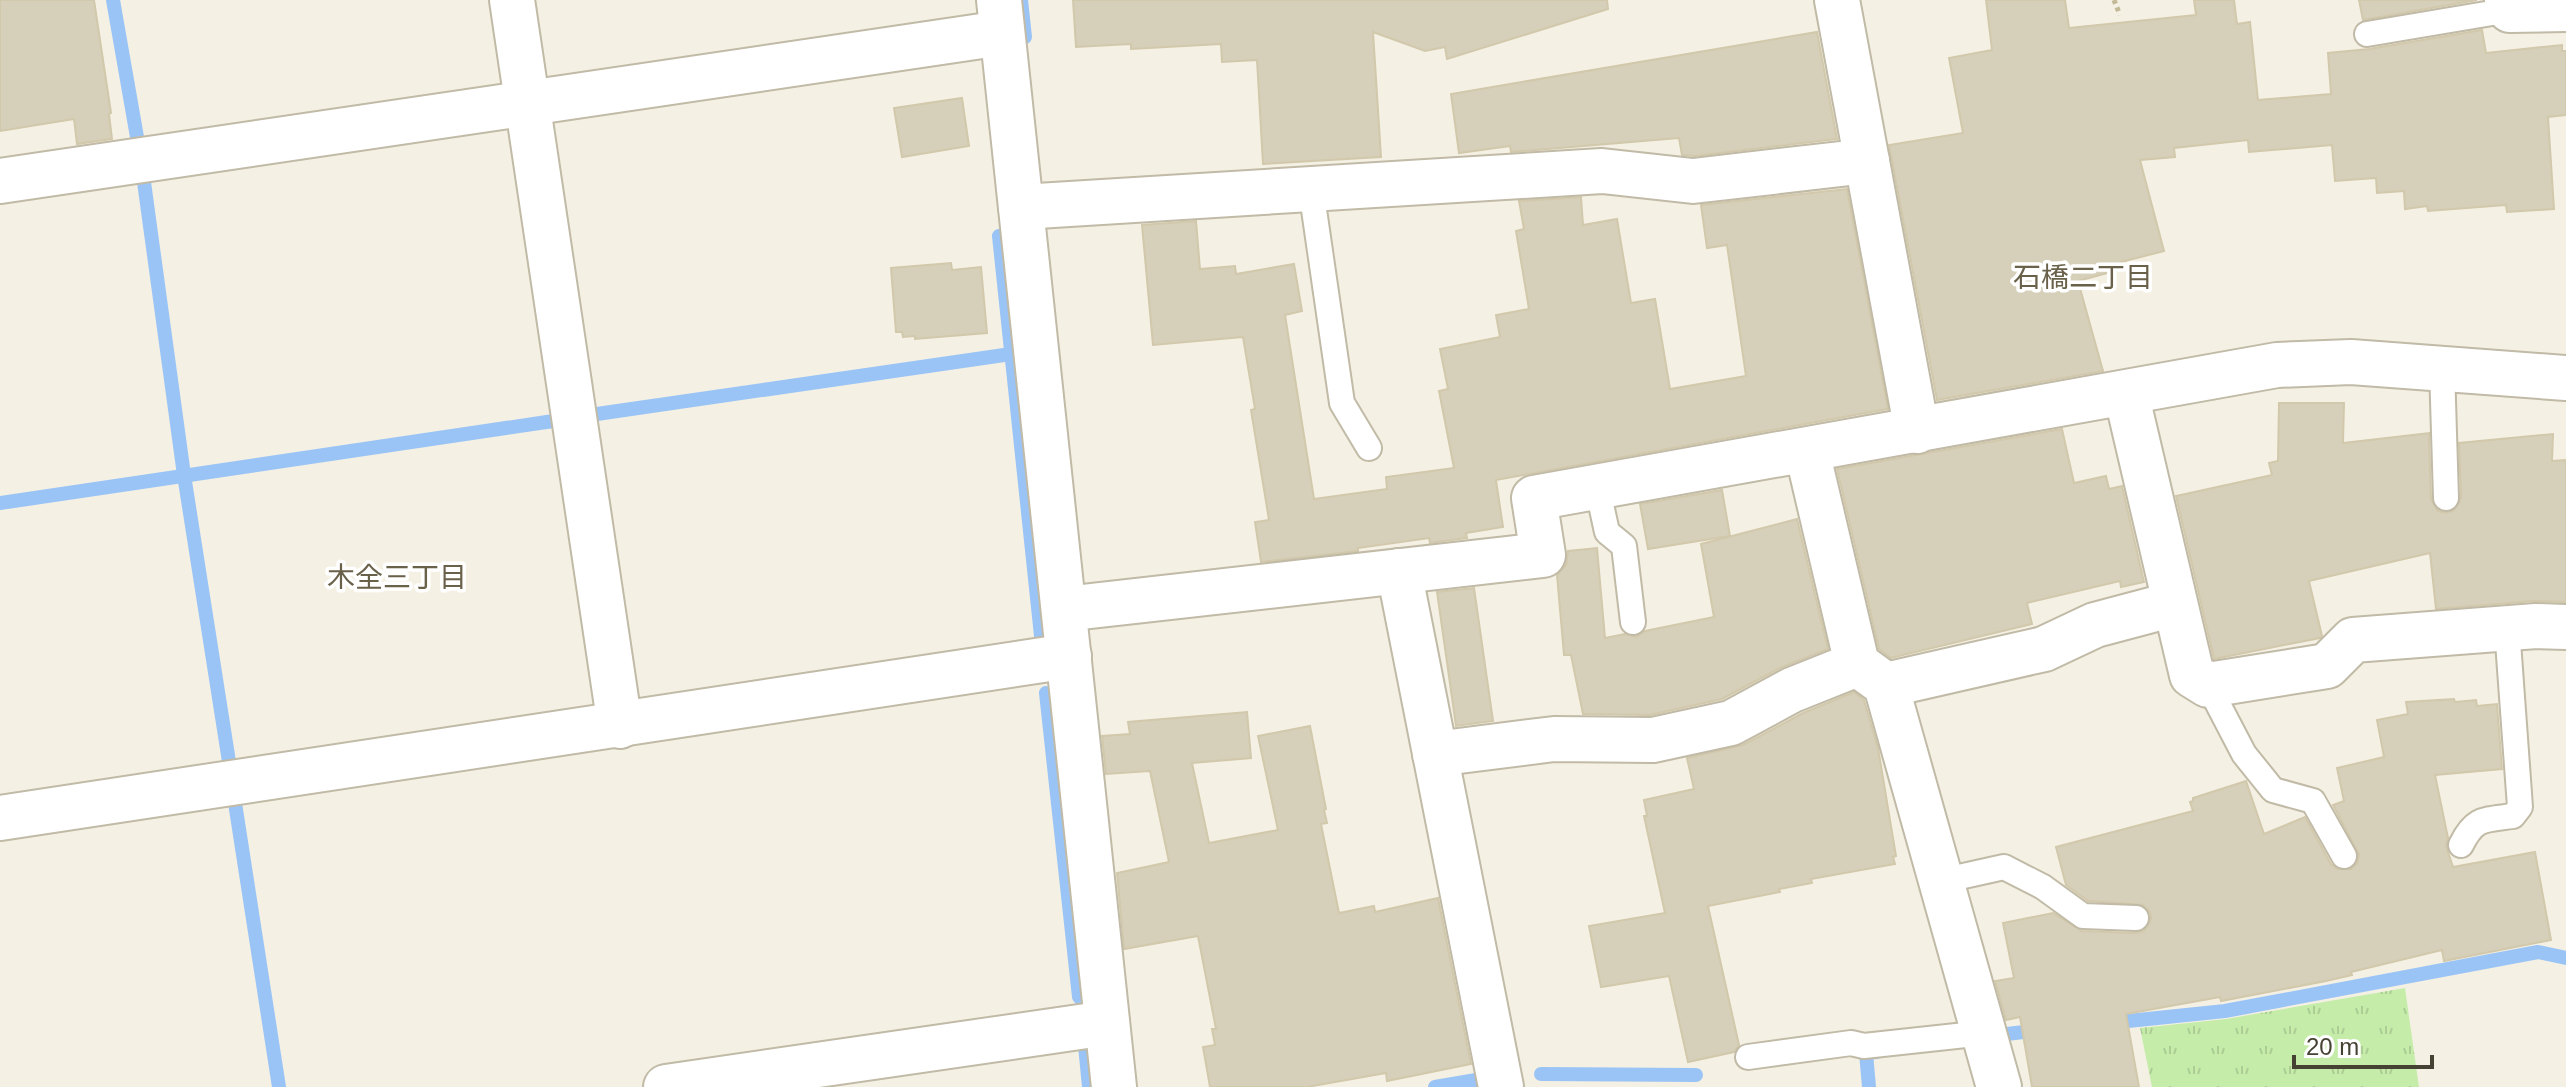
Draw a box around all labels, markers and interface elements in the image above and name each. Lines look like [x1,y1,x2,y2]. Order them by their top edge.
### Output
district label: 石橋二丁目 [2013,262,2153,293]
district label: 木全三丁目 [327,562,467,593]
scale bar [2294,1019,2432,1069]
text: 20 m [2306,1033,2359,1060]

